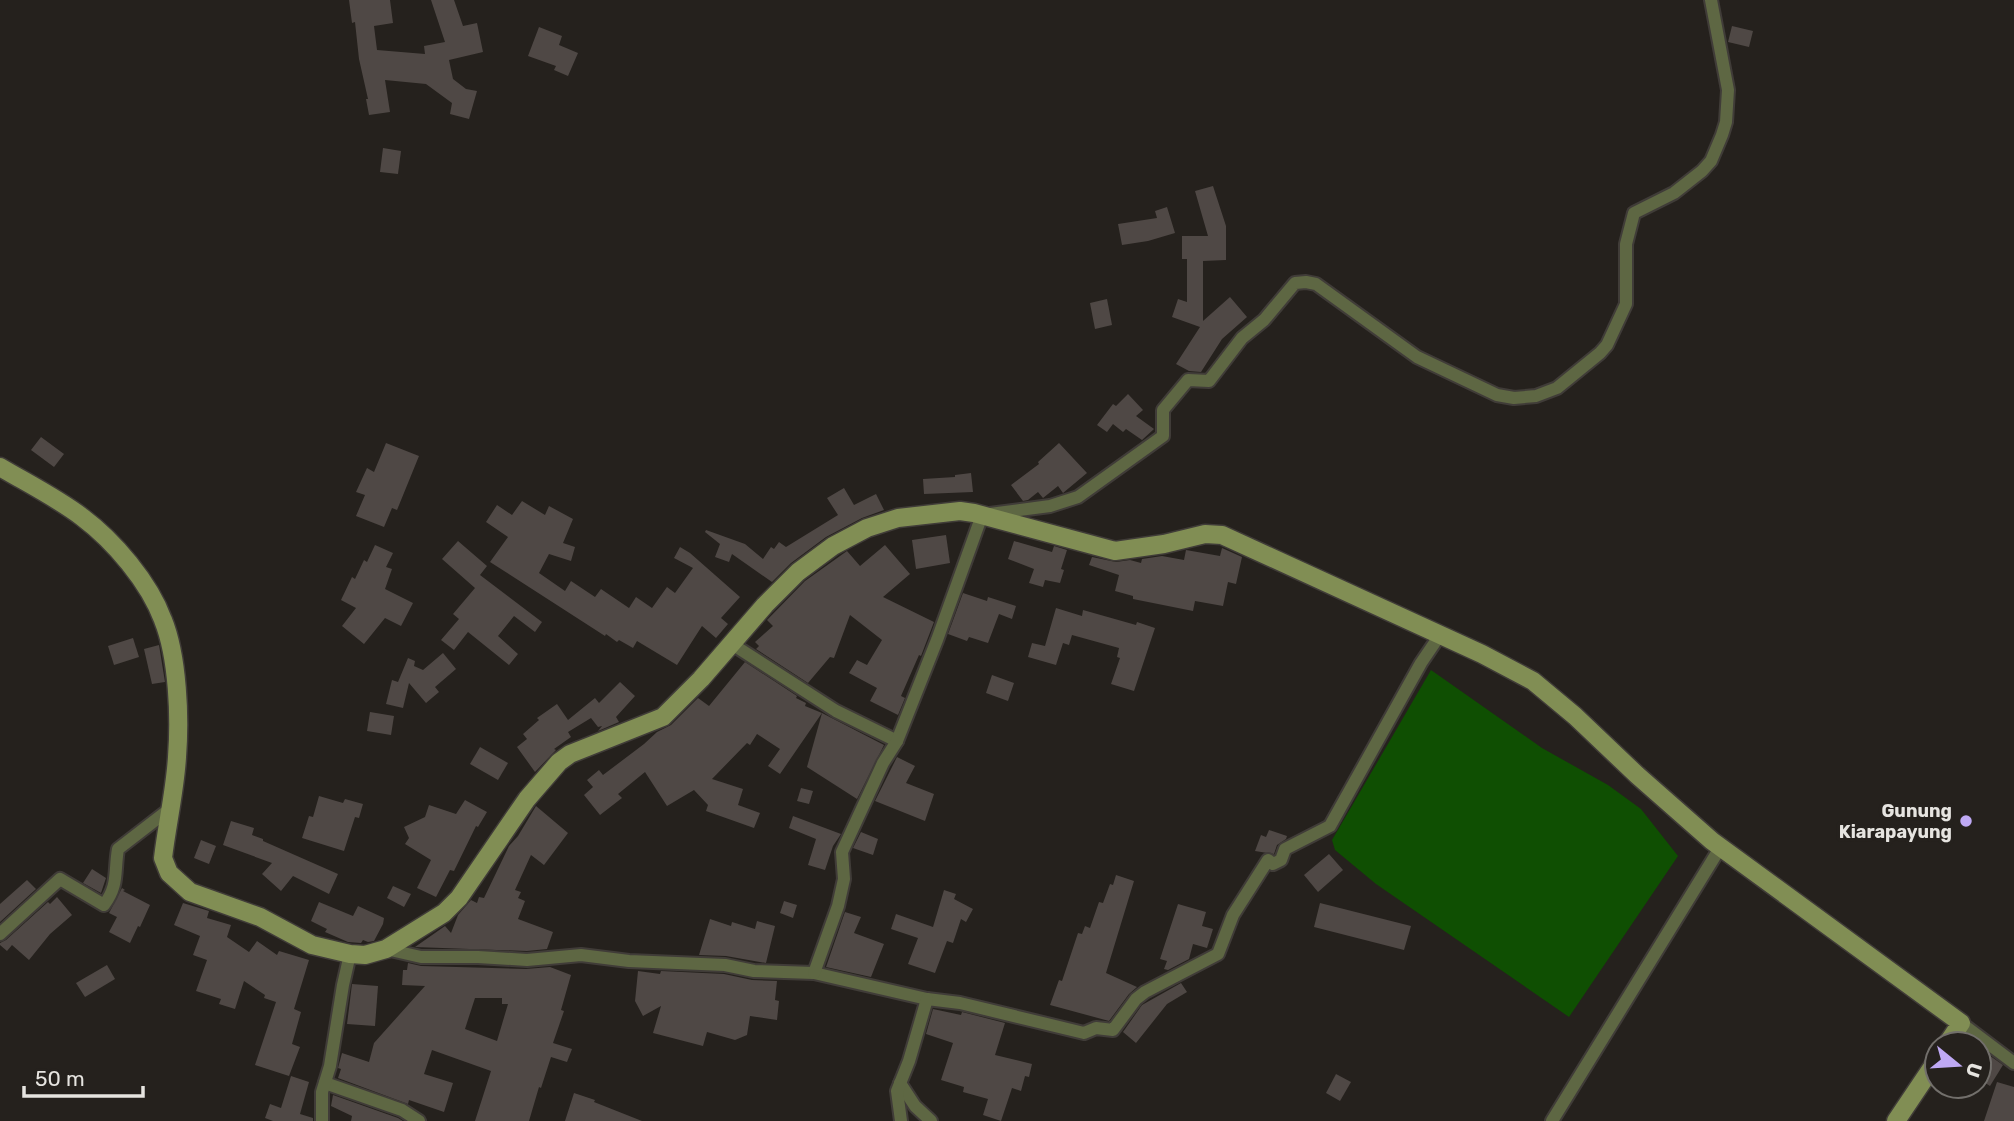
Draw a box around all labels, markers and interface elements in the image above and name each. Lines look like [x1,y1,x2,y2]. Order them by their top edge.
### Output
place label: Gunung Kiarapayung [1839,800,1952,843]
marker: Gunung Kiarapayung [1958,813,1974,829]
north arrow [1923,1030,1993,1100]
scale bar [24,1054,144,1098]
text: U [1961,1060,1987,1080]
text: 50 m [35,1066,85,1091]

